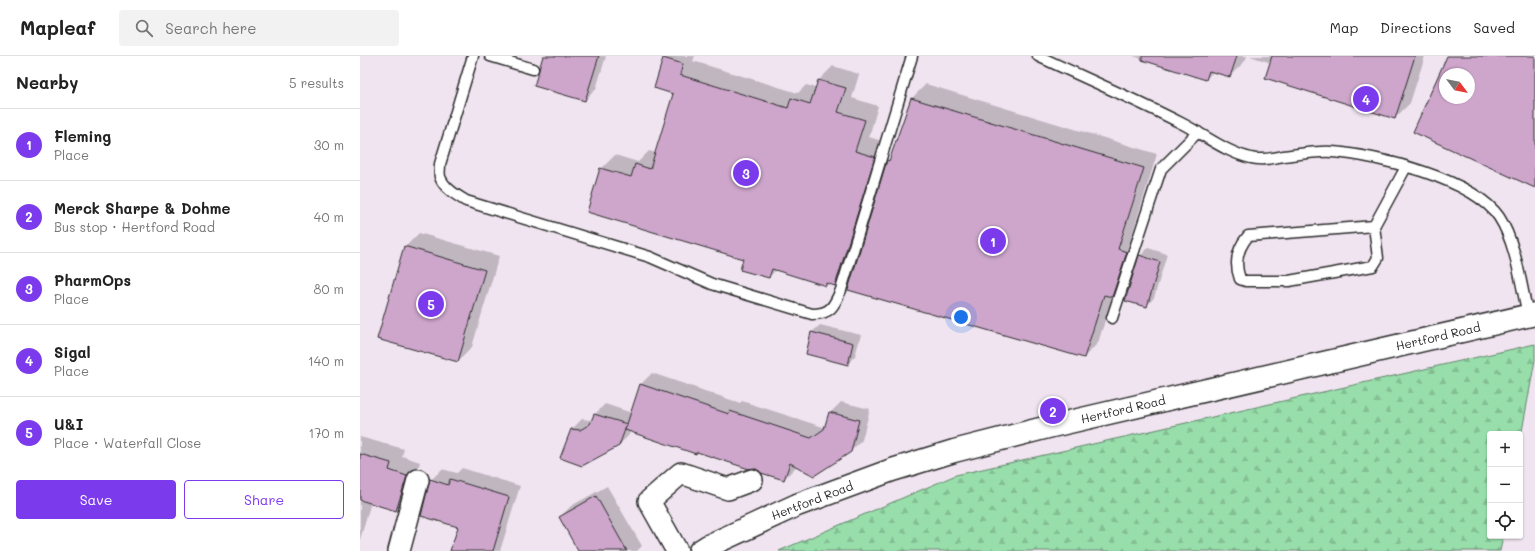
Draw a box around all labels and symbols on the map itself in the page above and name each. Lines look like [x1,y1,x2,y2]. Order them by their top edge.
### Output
north arrow [1439,68,1475,104]
pin: 4 [1353,84,1379,114]
pin: 3 [733,158,759,188]
pin: 1 [980,226,1006,256]
pin: 5 [418,289,444,319]
your location [951,307,971,327]
street label: Hertford Road [1394,318,1482,354]
street label: Hertford Road [1079,391,1167,427]
pin: 2 [1040,396,1066,426]
street label: Hertford Road [769,477,856,523]

